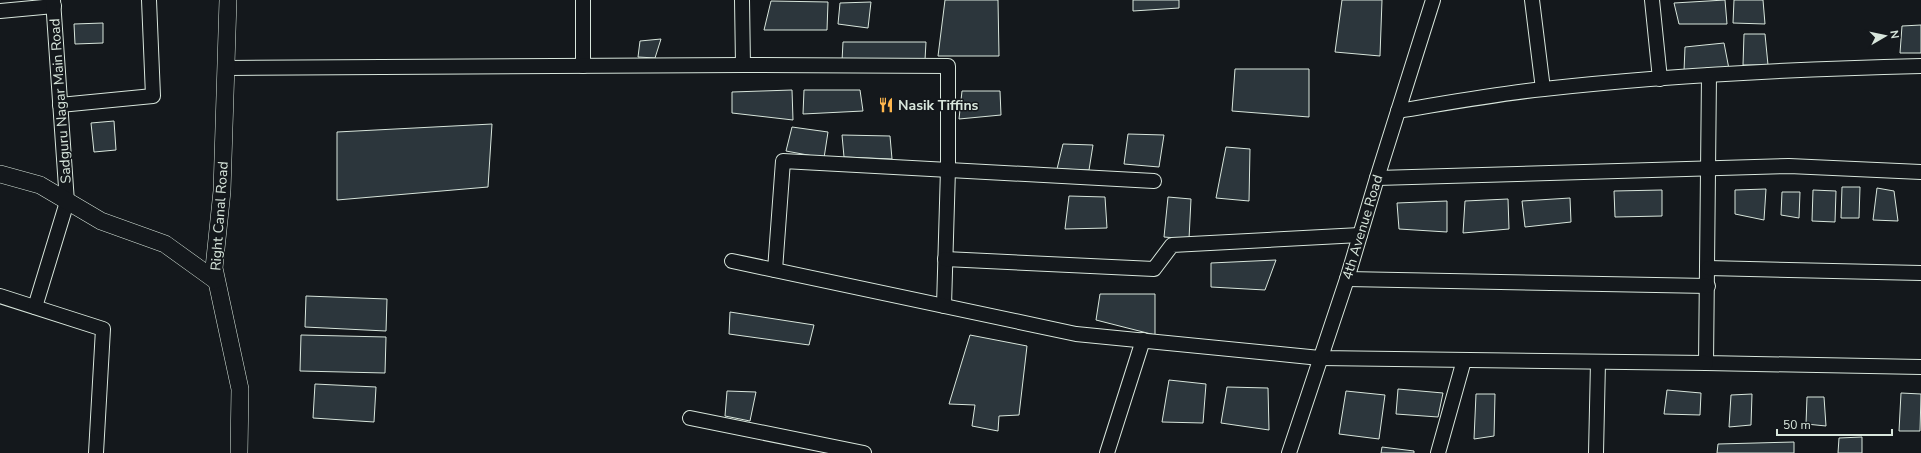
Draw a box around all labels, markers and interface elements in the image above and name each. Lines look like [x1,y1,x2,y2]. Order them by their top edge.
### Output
north arrow [1865,16,1905,56]
street label: Sadguru Nagar Main Road [45,18,76,184]
text: N [1886,29,1902,40]
restaurant icon: Nasik Tiffins [877,96,895,114]
place label: Nasik Tiffins [898,96,979,115]
street label: Right Canal Road [206,161,233,271]
street label: 4th Avenue Road [1338,172,1387,282]
scale bar [1777,411,1892,437]
text: 50 m [1783,417,1811,433]

